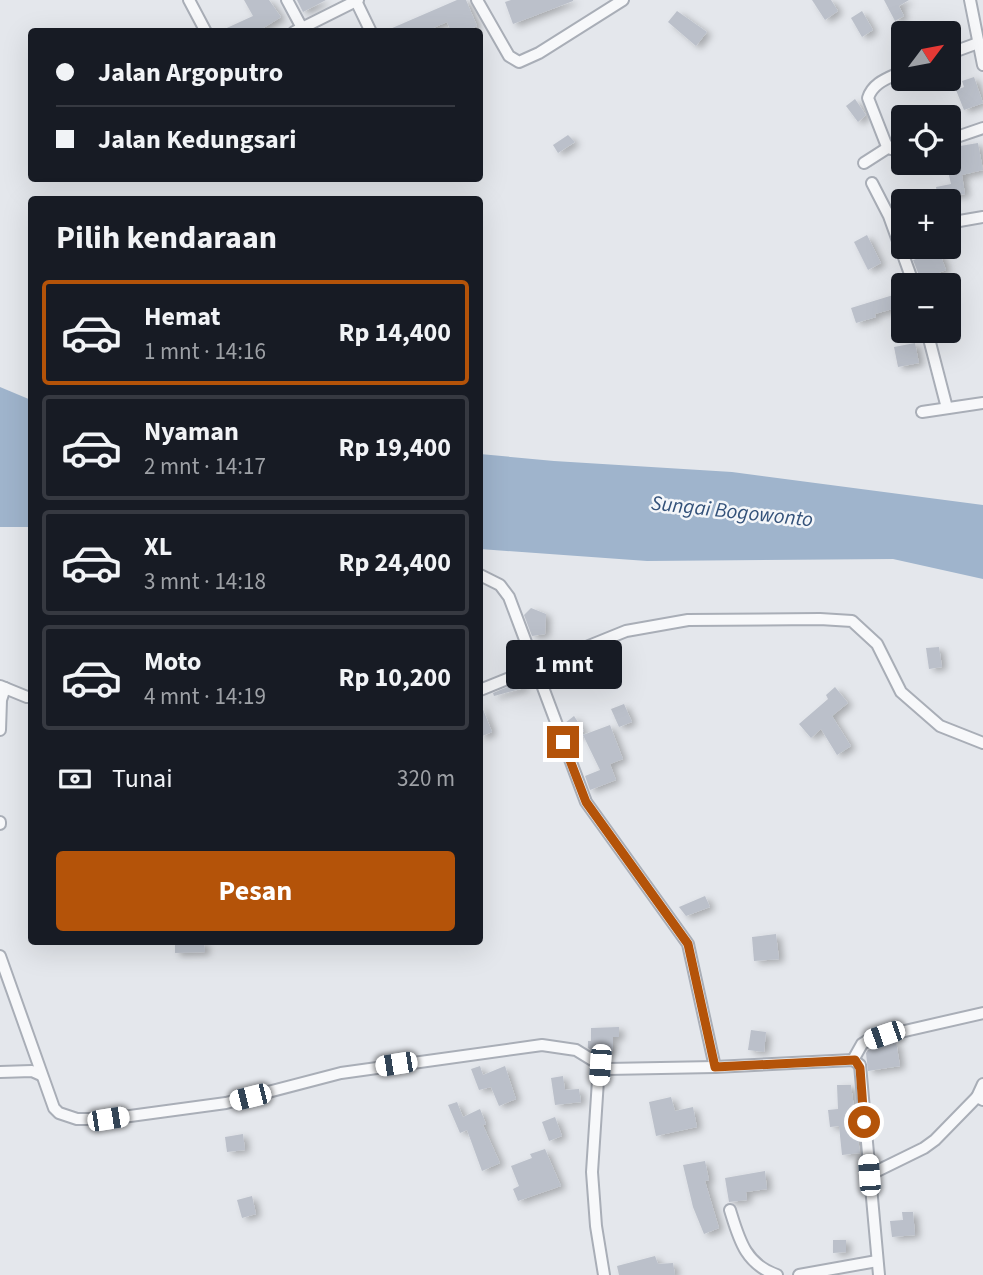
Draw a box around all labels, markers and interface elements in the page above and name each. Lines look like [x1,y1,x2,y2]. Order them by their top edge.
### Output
north arrow [891,21,961,91]
map controls [891,21,961,343]
text: Jalan Argoputro [98,54,283,91]
button: locate [891,105,961,175]
text: Jalan Kedungsari [98,121,296,158]
button: + [891,189,961,259]
text: Pilih kendaraan [56,215,277,261]
button: − [891,273,961,343]
text: Hemat [144,298,220,335]
icon: car [60,301,123,364]
text: Rp 14,400 [339,314,451,351]
text: 1 mnt · 14:16 [144,335,266,368]
text: Nyaman [144,413,239,450]
icon: car [60,416,123,479]
text: Rp 19,400 [339,429,451,466]
text: 2 mnt · 14:17 [144,450,266,483]
water label: Sungai Bogowonto [650,488,814,534]
text: XL [144,528,172,565]
icon: car [60,531,123,594]
text: Rp 24,400 [339,544,451,581]
text: 3 mnt · 14:18 [144,565,266,598]
callout: 1 mnt [505,640,621,690]
text: Moto [144,643,201,680]
icon: car [60,646,123,709]
text: 1 mnt [535,648,593,681]
text: Rp 10,200 [339,659,451,696]
text: 4 mnt · 14:19 [144,680,266,713]
route end [547,726,579,758]
icon: cash [56,760,94,798]
text: Tunai [112,760,173,797]
text: 320 m [397,762,455,795]
button: Pesan [56,851,455,931]
car [861,1018,908,1052]
car [589,1043,612,1087]
car [374,1050,419,1078]
car [228,1082,273,1112]
car [86,1105,131,1133]
route start [848,1106,880,1138]
car [858,1153,881,1197]

